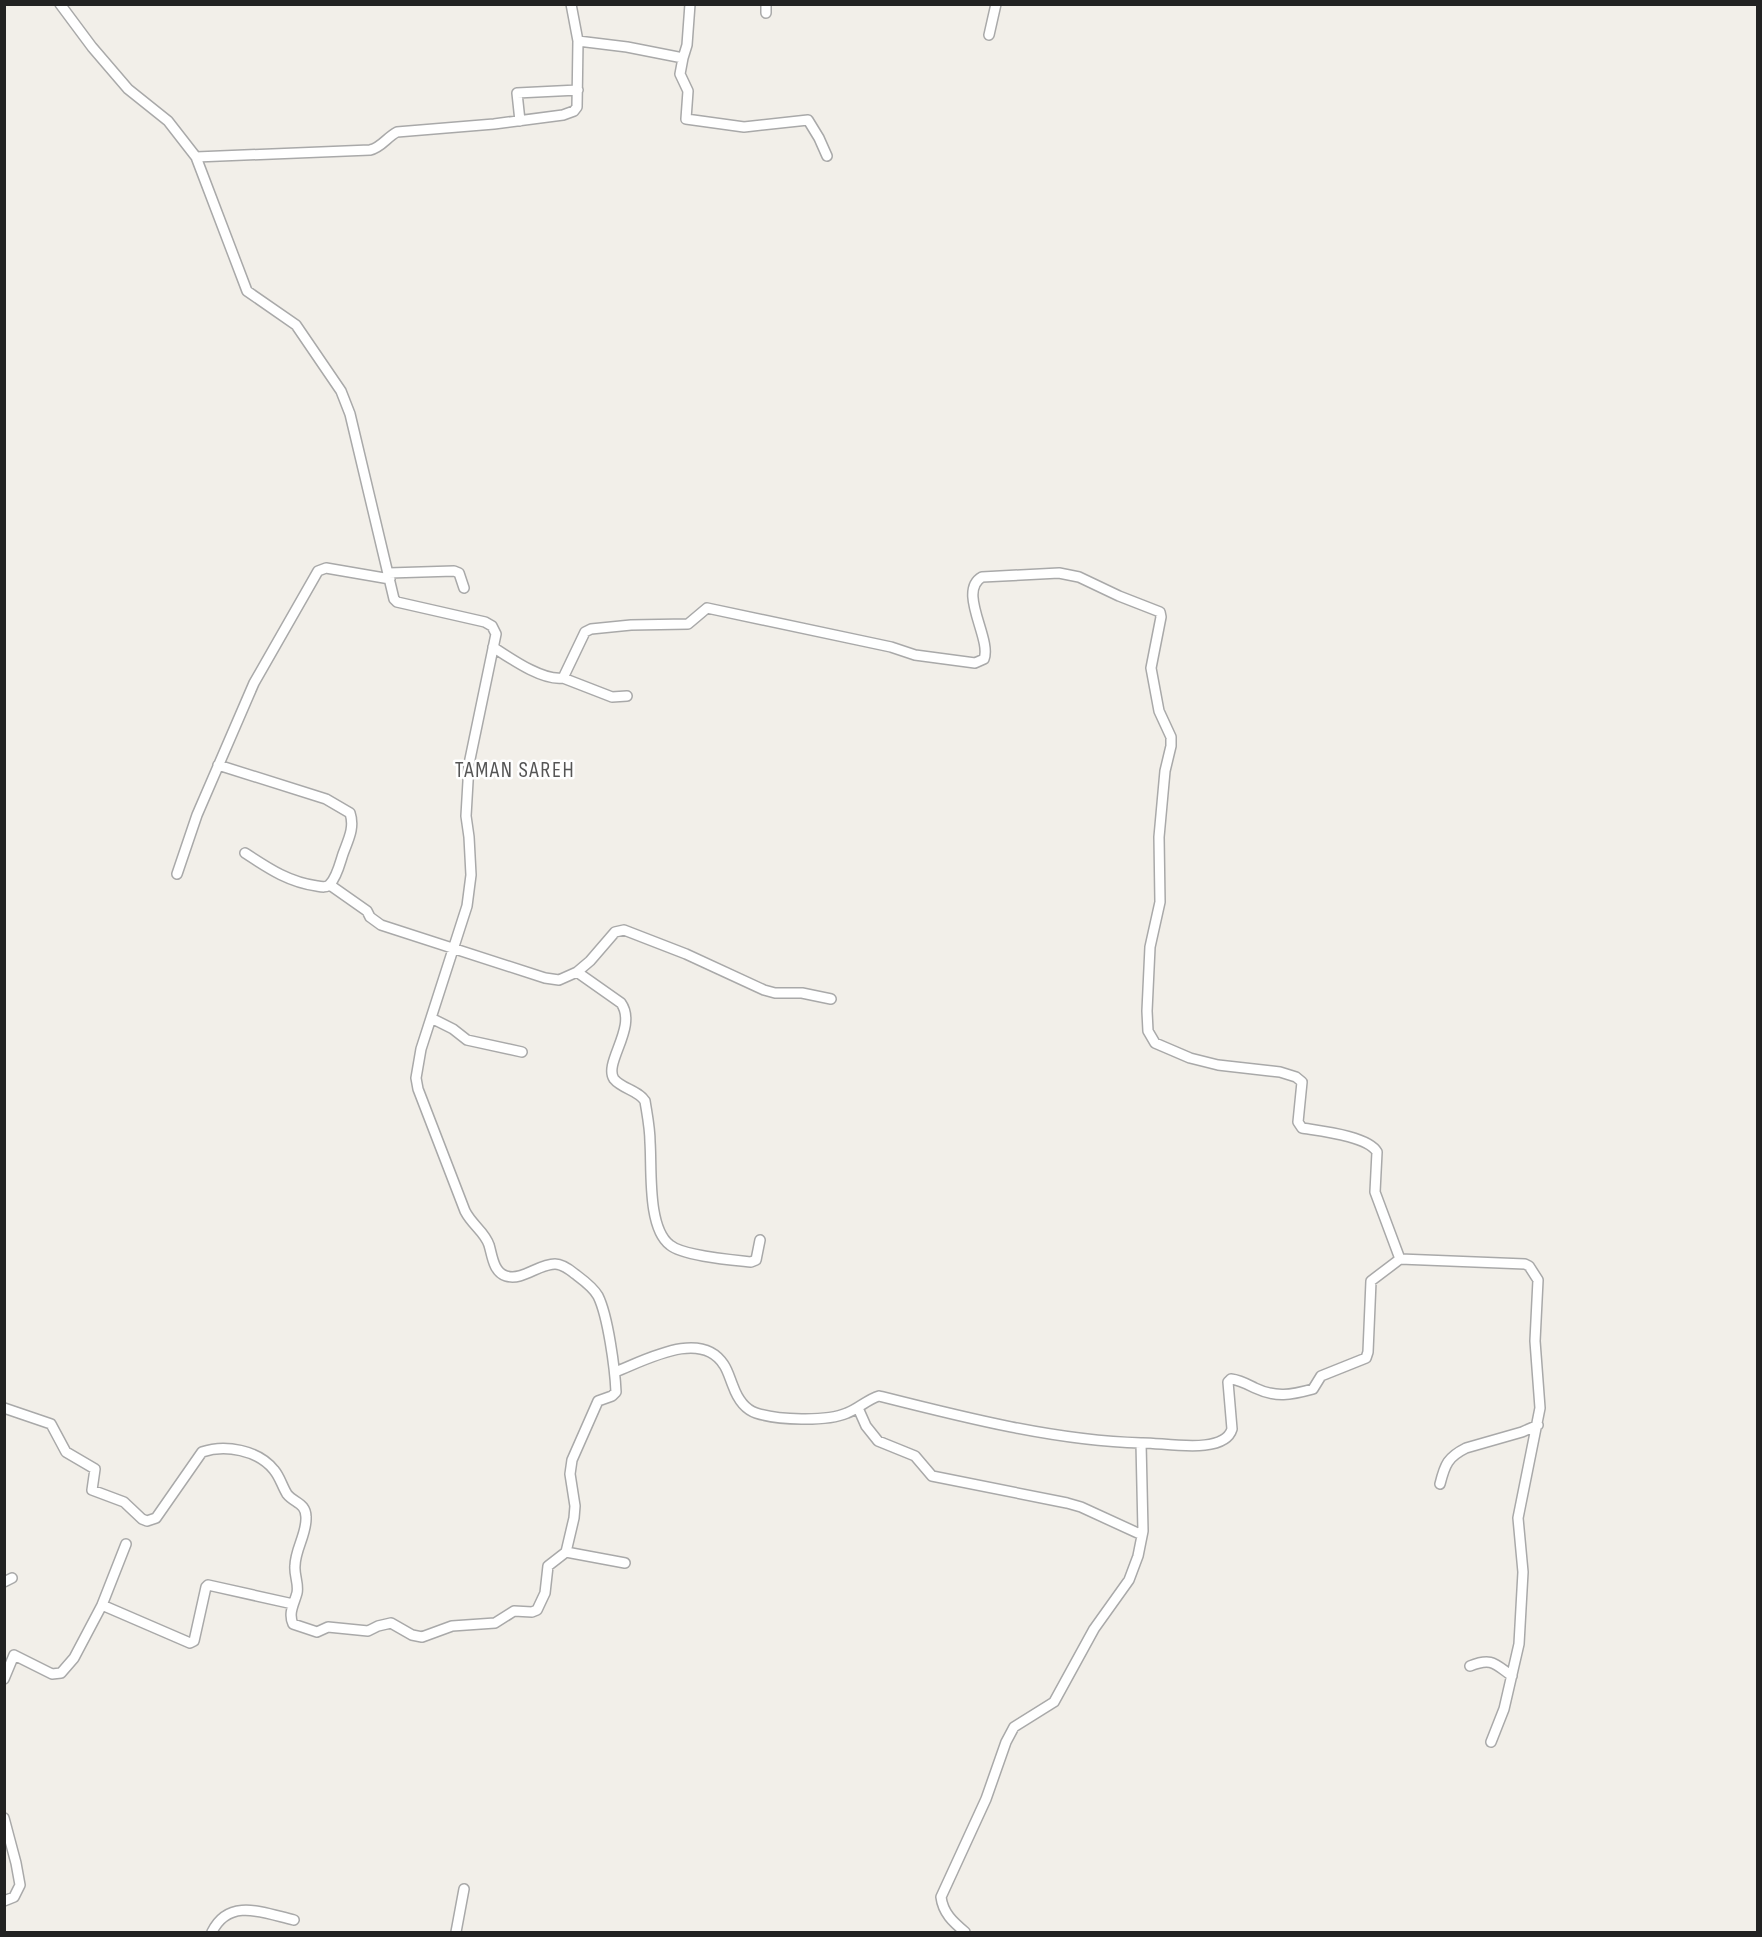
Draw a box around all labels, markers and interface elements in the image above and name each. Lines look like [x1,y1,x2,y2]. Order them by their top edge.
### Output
district label: TAMAN SAREH [455,757,575,784]

